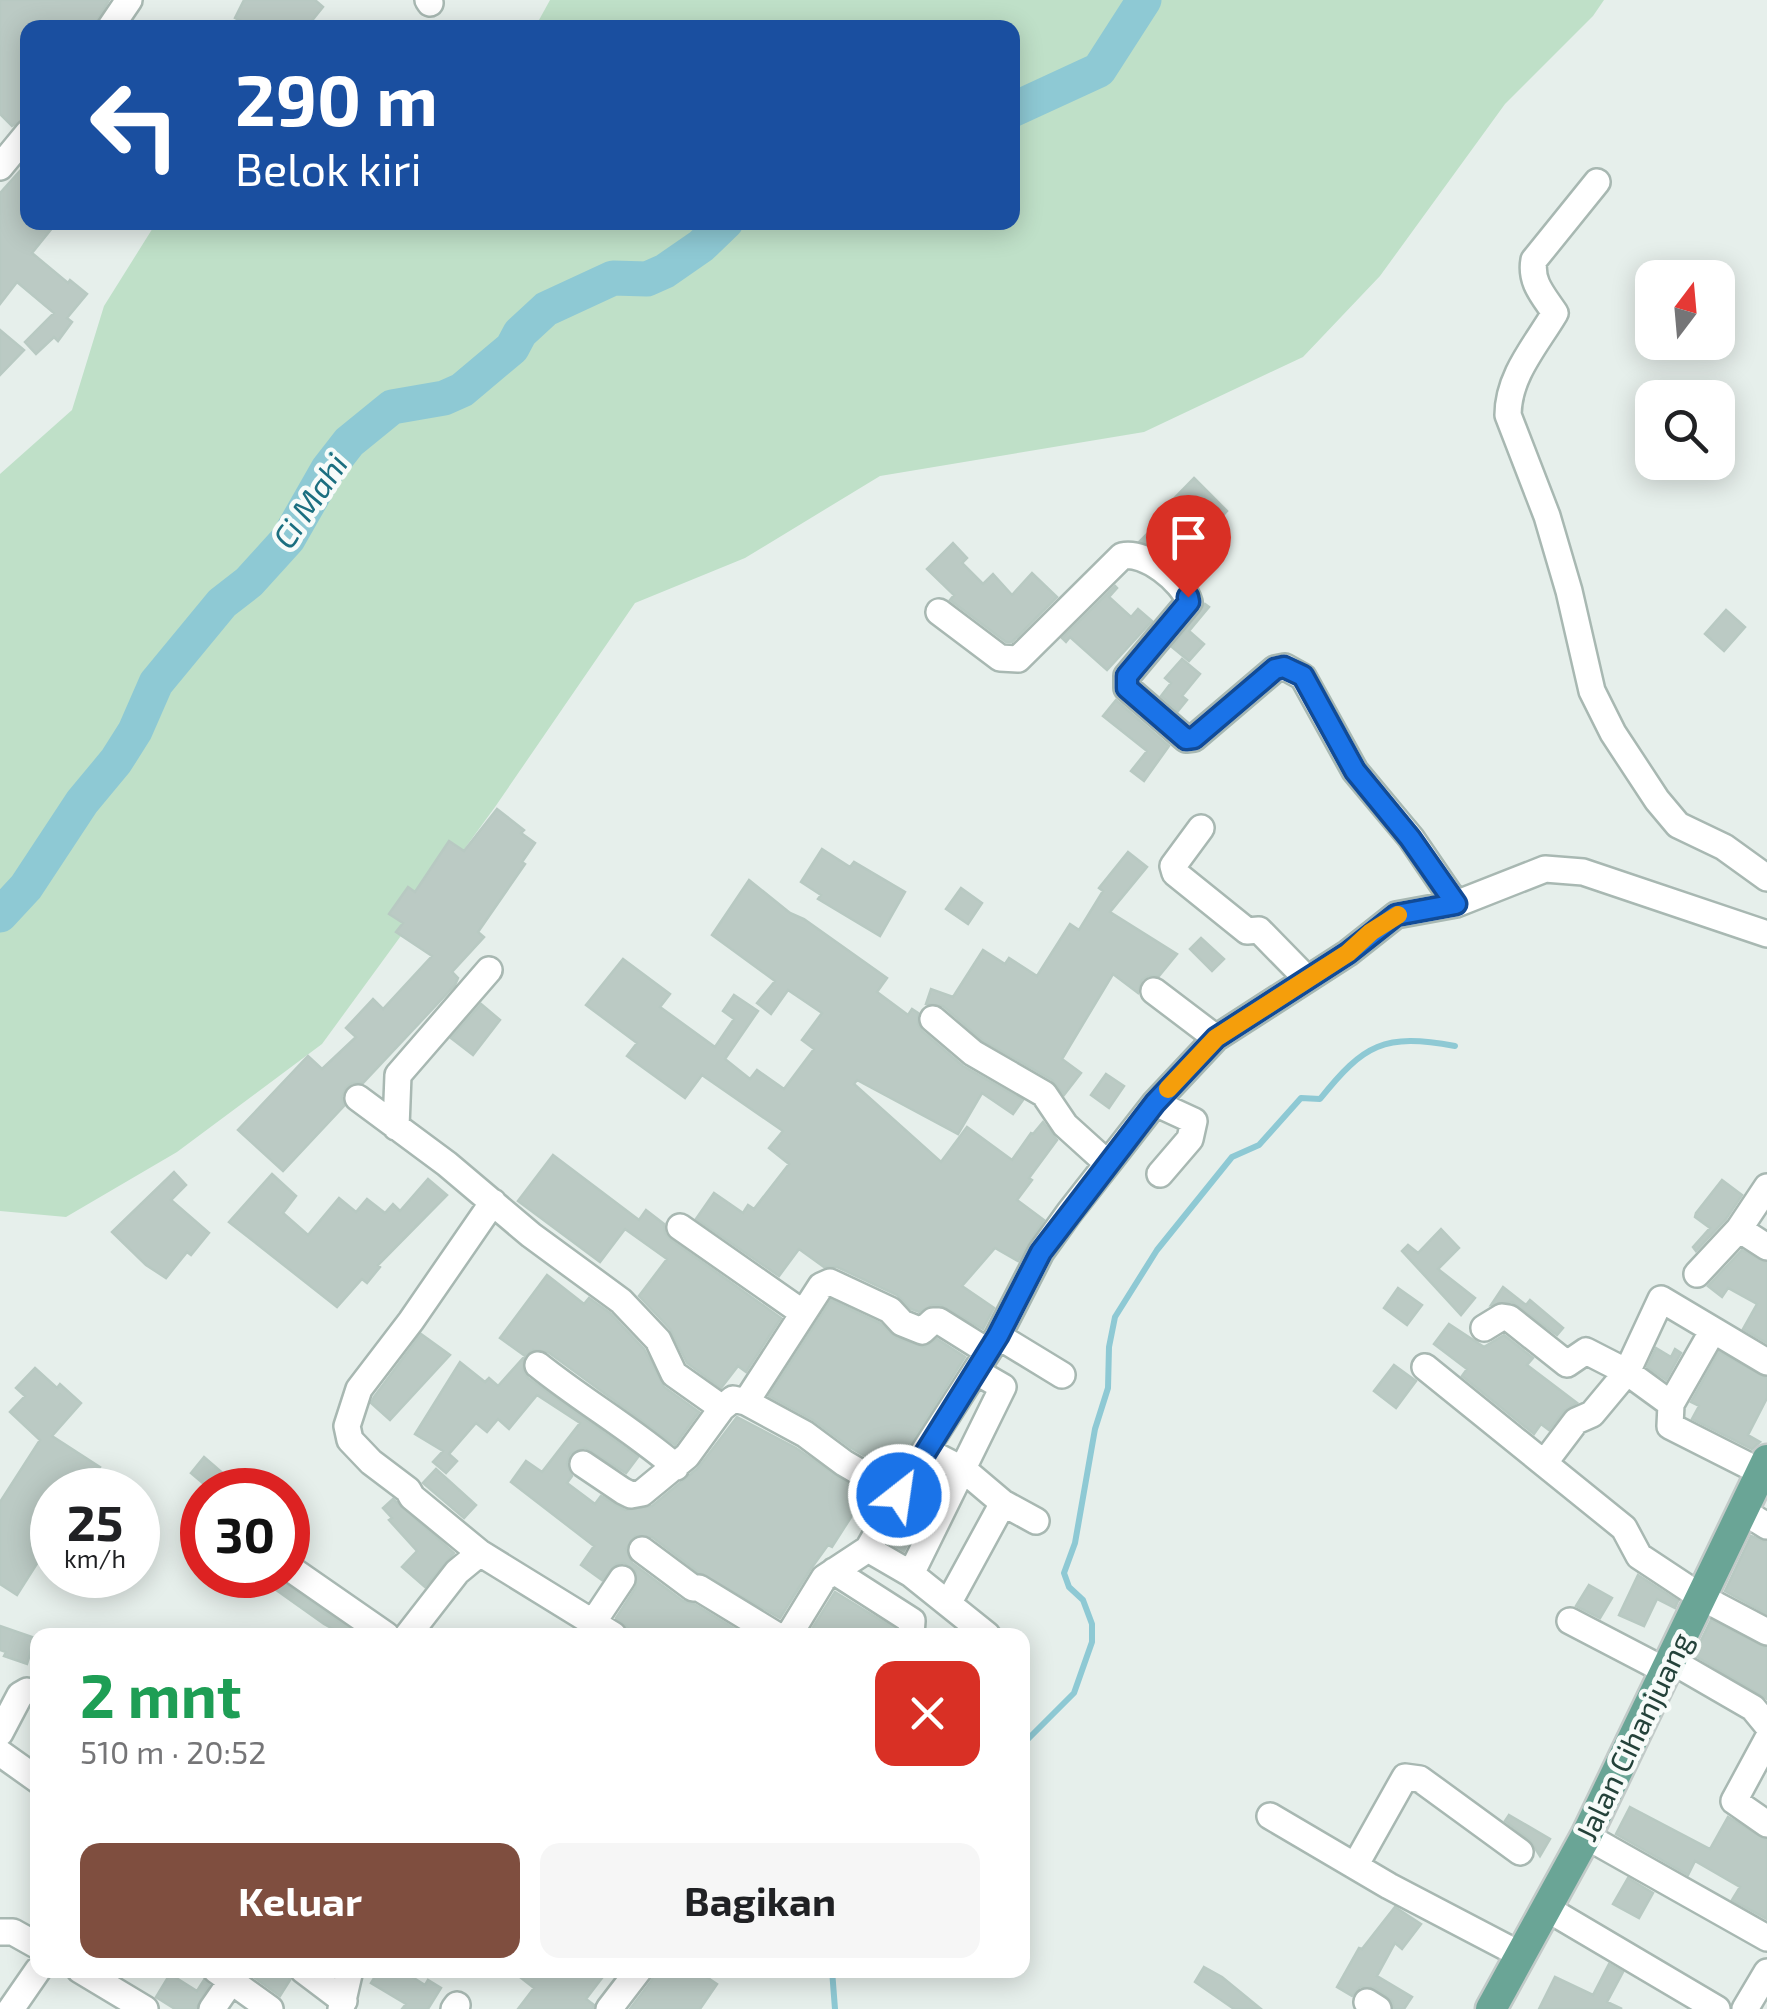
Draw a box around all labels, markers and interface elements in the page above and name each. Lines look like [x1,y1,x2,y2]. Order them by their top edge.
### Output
text: 290 m [235,56,438,140]
icon: left [70,60,200,190]
text: Belok kiri [235,141,422,195]
north arrow [1635,260,1735,360]
map controls [1635,260,1735,480]
button: search [1635,380,1735,480]
water label: Ci Mahi [264,445,354,555]
pin [1146,495,1231,598]
icon: arrive [1161,510,1216,565]
position arrow [847,1443,951,1547]
speed limit sign: 30 [180,1468,310,1598]
text: 25 [67,1491,123,1551]
text: km/h [64,1543,126,1573]
street label: Jalan Cihanjuang [1567,1626,1699,1846]
text: 2 mnt [80,1658,241,1730]
button: close [875,1661,980,1766]
text: 510 m · 20:52 [80,1732,266,1770]
button: Keluar [80,1843,520,1958]
button: Bagikan [540,1843,980,1958]

